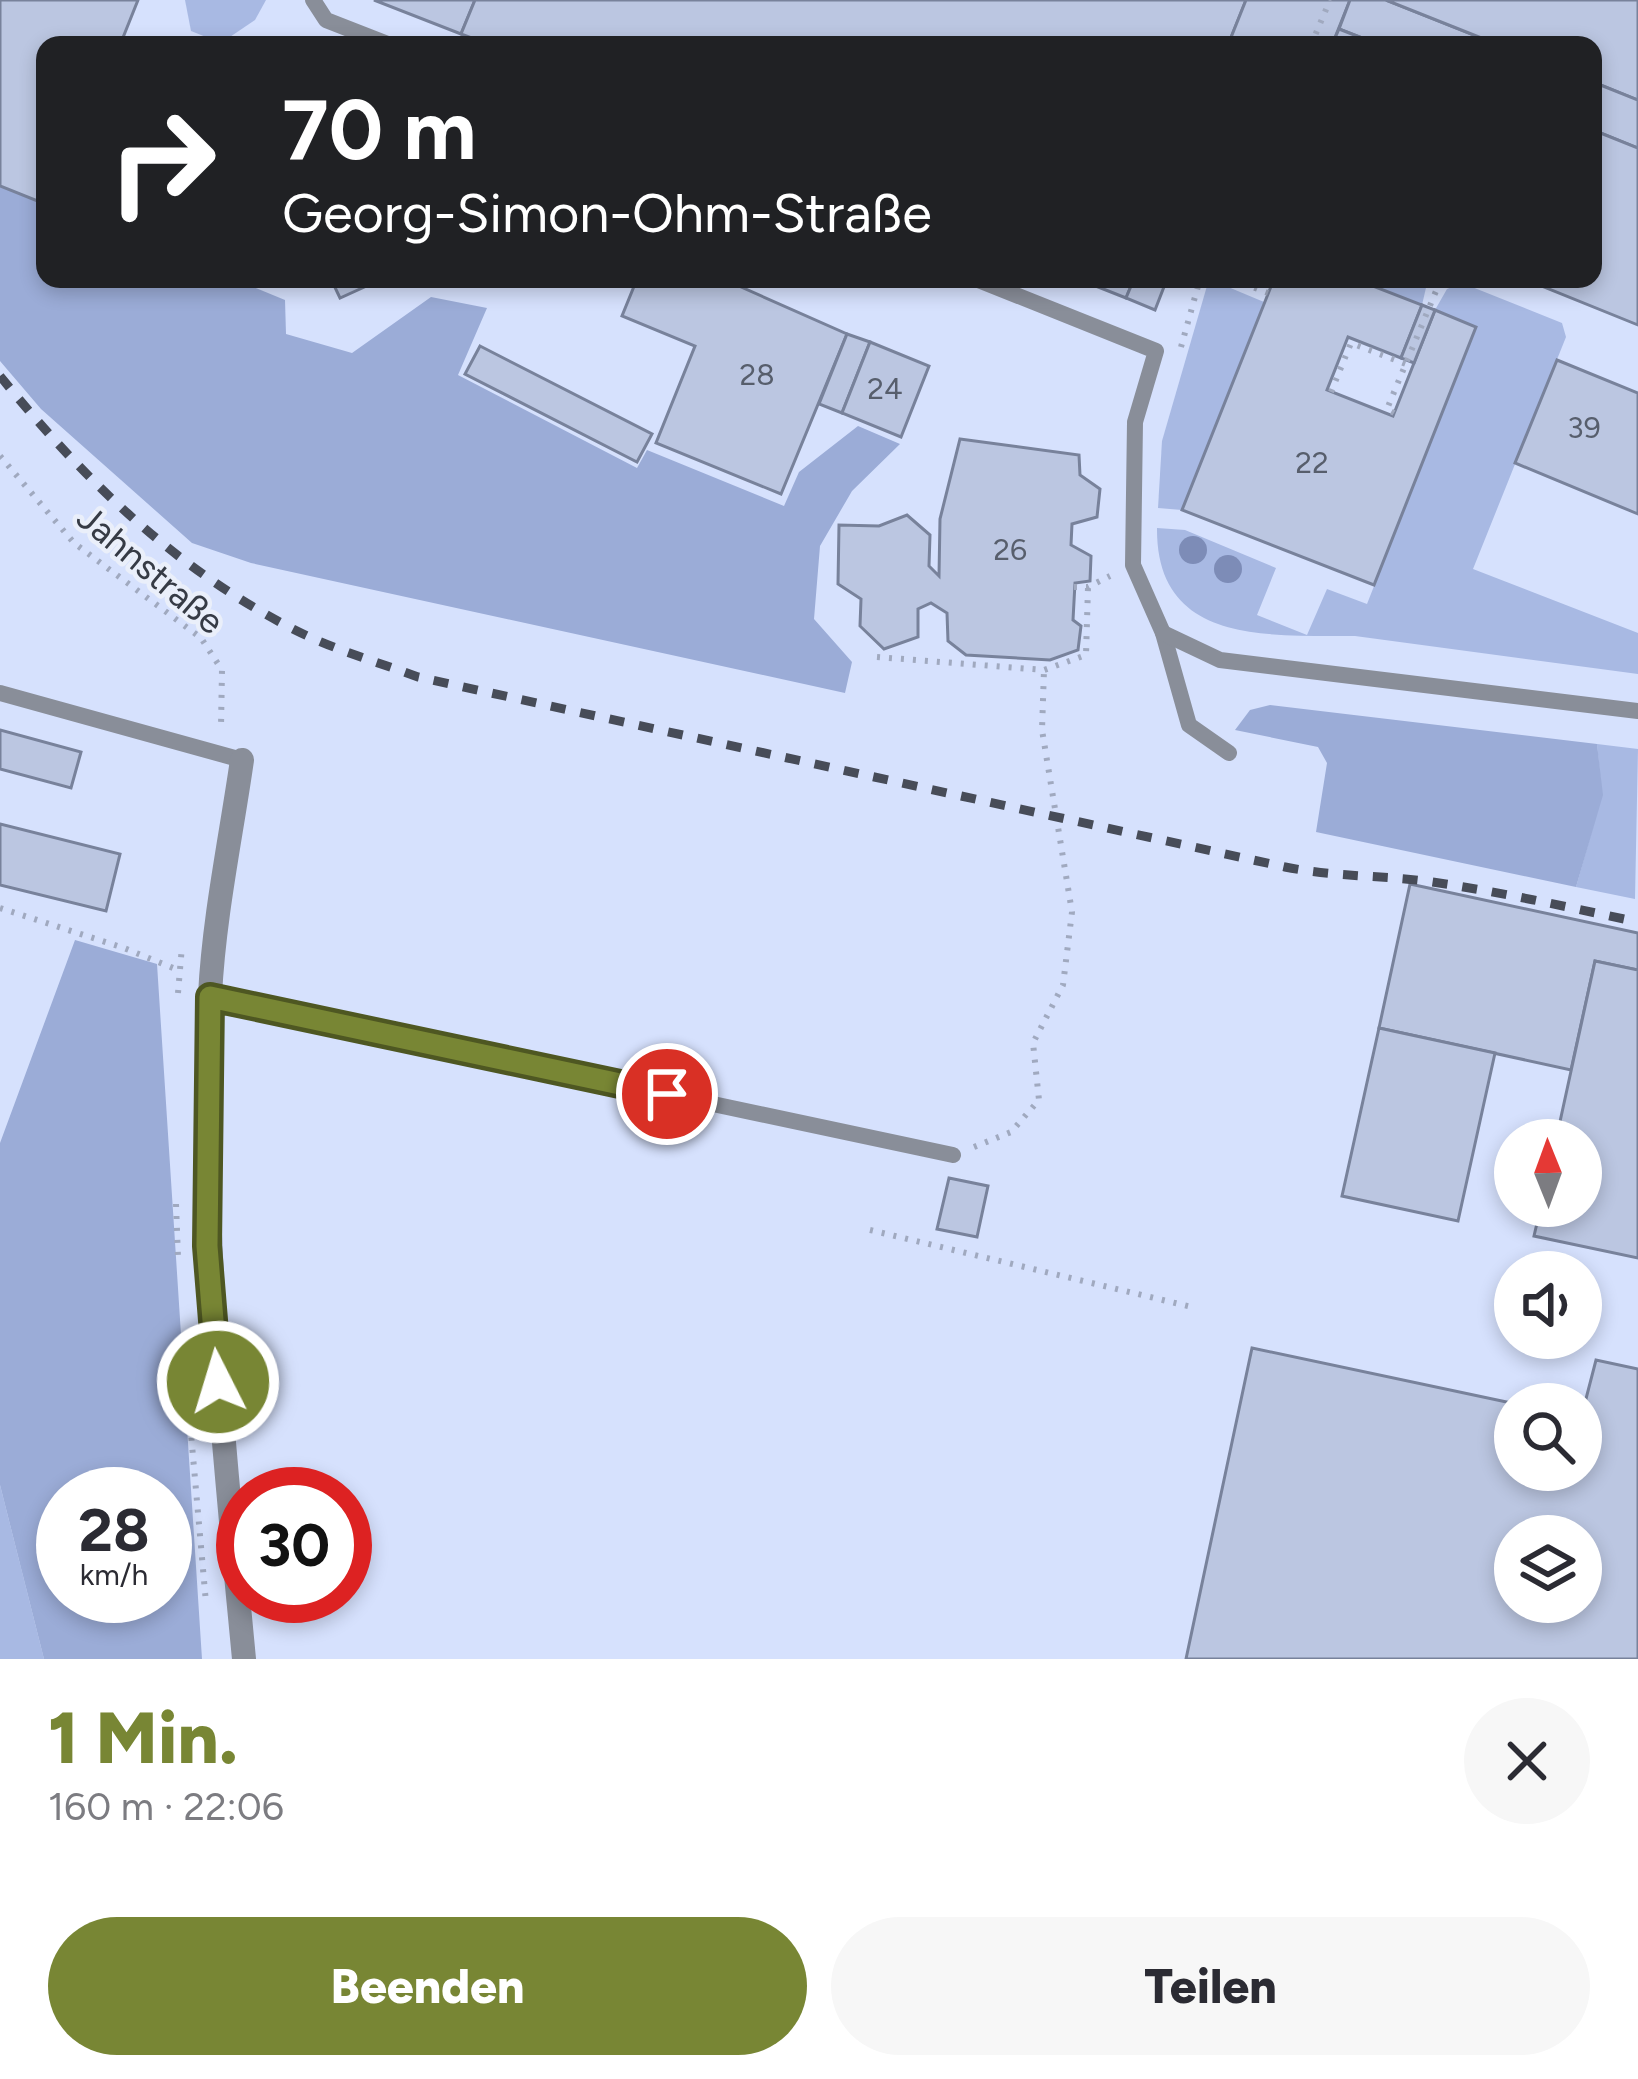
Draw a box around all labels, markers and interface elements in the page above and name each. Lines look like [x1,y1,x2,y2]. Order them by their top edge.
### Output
text: 70 m [282,79,476,180]
icon: right [84,84,240,240]
text: Georg-Simon-Ohm-Straße [282,181,932,246]
house number: 28 [739,356,775,393]
house number: 24 [867,370,903,407]
house number: 39 [1567,409,1601,446]
house number: 22 [1295,444,1329,481]
street label: Jahnstraße [69,496,233,643]
house number: 26 [993,531,1027,568]
pin [616,1043,718,1145]
icon: arrive [634,1061,700,1127]
north arrow [1494,1119,1602,1227]
map controls [1494,1119,1602,1623]
button: sound [1494,1251,1602,1359]
position arrow [155,1319,281,1445]
button: search [1494,1383,1602,1491]
speed limit sign: 30 [216,1467,372,1623]
text: 28 [78,1494,150,1566]
button: layers [1494,1515,1602,1623]
text: km/h [80,1556,148,1593]
text: 1 Min. [48,1695,238,1781]
button: close [1464,1698,1590,1824]
text: 160 m · 22:06 [48,1783,284,1830]
button: Beenden [48,1917,807,2055]
button: Teilen [831,1917,1590,2055]

